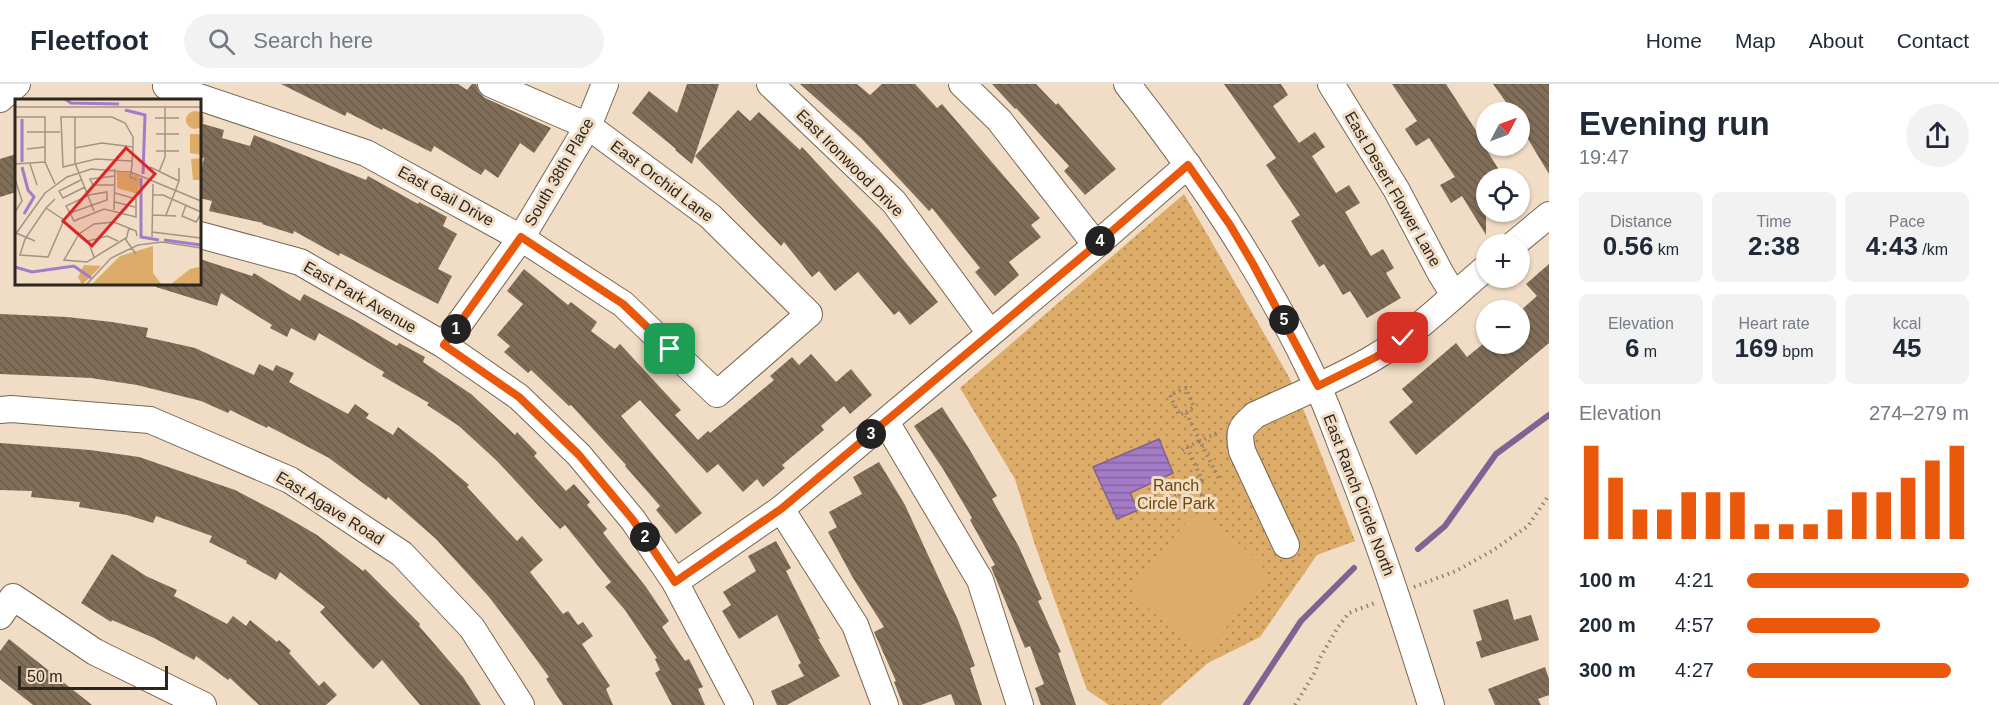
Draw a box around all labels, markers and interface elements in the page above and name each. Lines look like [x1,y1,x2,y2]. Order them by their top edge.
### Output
search box [184,14,604,68]
text: Fleetfoot [30,25,148,56]
icon: search [205,25,238,58]
text: Search here [253,28,373,53]
text: Home [1646,29,1702,52]
text: Map [1735,29,1776,52]
text: About [1809,29,1864,52]
text: Contact [1897,29,1969,52]
inset map [15,99,201,285]
north arrow [1476,102,1530,156]
map controls [1476,102,1530,354]
button: share [1906,104,1969,167]
text: Evening run [1579,105,1770,142]
street label: East Ironwood Drive [793,106,907,220]
street label: East Desert Flower Lane [1342,109,1444,270]
street label: South 38th Place [521,115,597,229]
street label: East Orchid Lane [608,137,717,225]
text: 19:47 [1579,146,1629,168]
street label: East Gail Drive [395,163,497,229]
button: locate [1476,168,1530,222]
text: Distance [1610,213,1672,230]
text: Time [1757,213,1791,230]
text: Pace [1889,213,1925,230]
pin: 4 [1085,226,1115,256]
text: 0.56 [1603,231,1653,261]
text: 2:38 [1748,231,1800,261]
text: 4:43 [1866,231,1918,261]
text: 4 [1096,232,1104,249]
button: + [1476,234,1530,288]
text: km [1653,241,1679,258]
text: /km [1918,241,1948,258]
street label: East Park Avenue [301,258,419,336]
button: − [1476,300,1530,354]
pin: 5 [1269,305,1299,335]
text: 5 [1280,311,1288,328]
pin [1377,312,1428,363]
pin: 1 [441,314,471,344]
text: Elevation [1608,315,1674,332]
text: Heart rate [1738,315,1810,332]
text: kcal [1893,315,1921,332]
text: 1 [452,320,460,337]
icon: check [1386,321,1419,354]
pin [644,323,695,374]
icon: arrive [653,332,686,365]
text: 6 [1625,333,1639,363]
text: 169 [1735,333,1778,363]
text: 45 [1893,333,1921,363]
text: m [1639,343,1657,360]
text: bpm [1778,343,1813,360]
text: Elevation [1579,402,1661,424]
text: 274–279 m [1869,402,1969,424]
street label: East Ranch Circle North [1320,412,1398,578]
pin: 3 [856,419,886,449]
text: 3 [867,425,875,442]
street label: East Agave Road [273,468,387,548]
park label: Ranch Circle Park [1137,477,1216,512]
pin: 2 [630,522,660,552]
text: 2 [641,528,649,545]
text: 100 m [1579,569,1636,591]
text: 4:21 [1675,569,1714,591]
text: 200 m [1579,614,1636,636]
text: 4:57 [1675,614,1714,636]
text: 300 m [1579,659,1636,681]
text: 4:27 [1675,659,1714,681]
scale bar [18,663,168,690]
text: 50 m [27,668,63,685]

